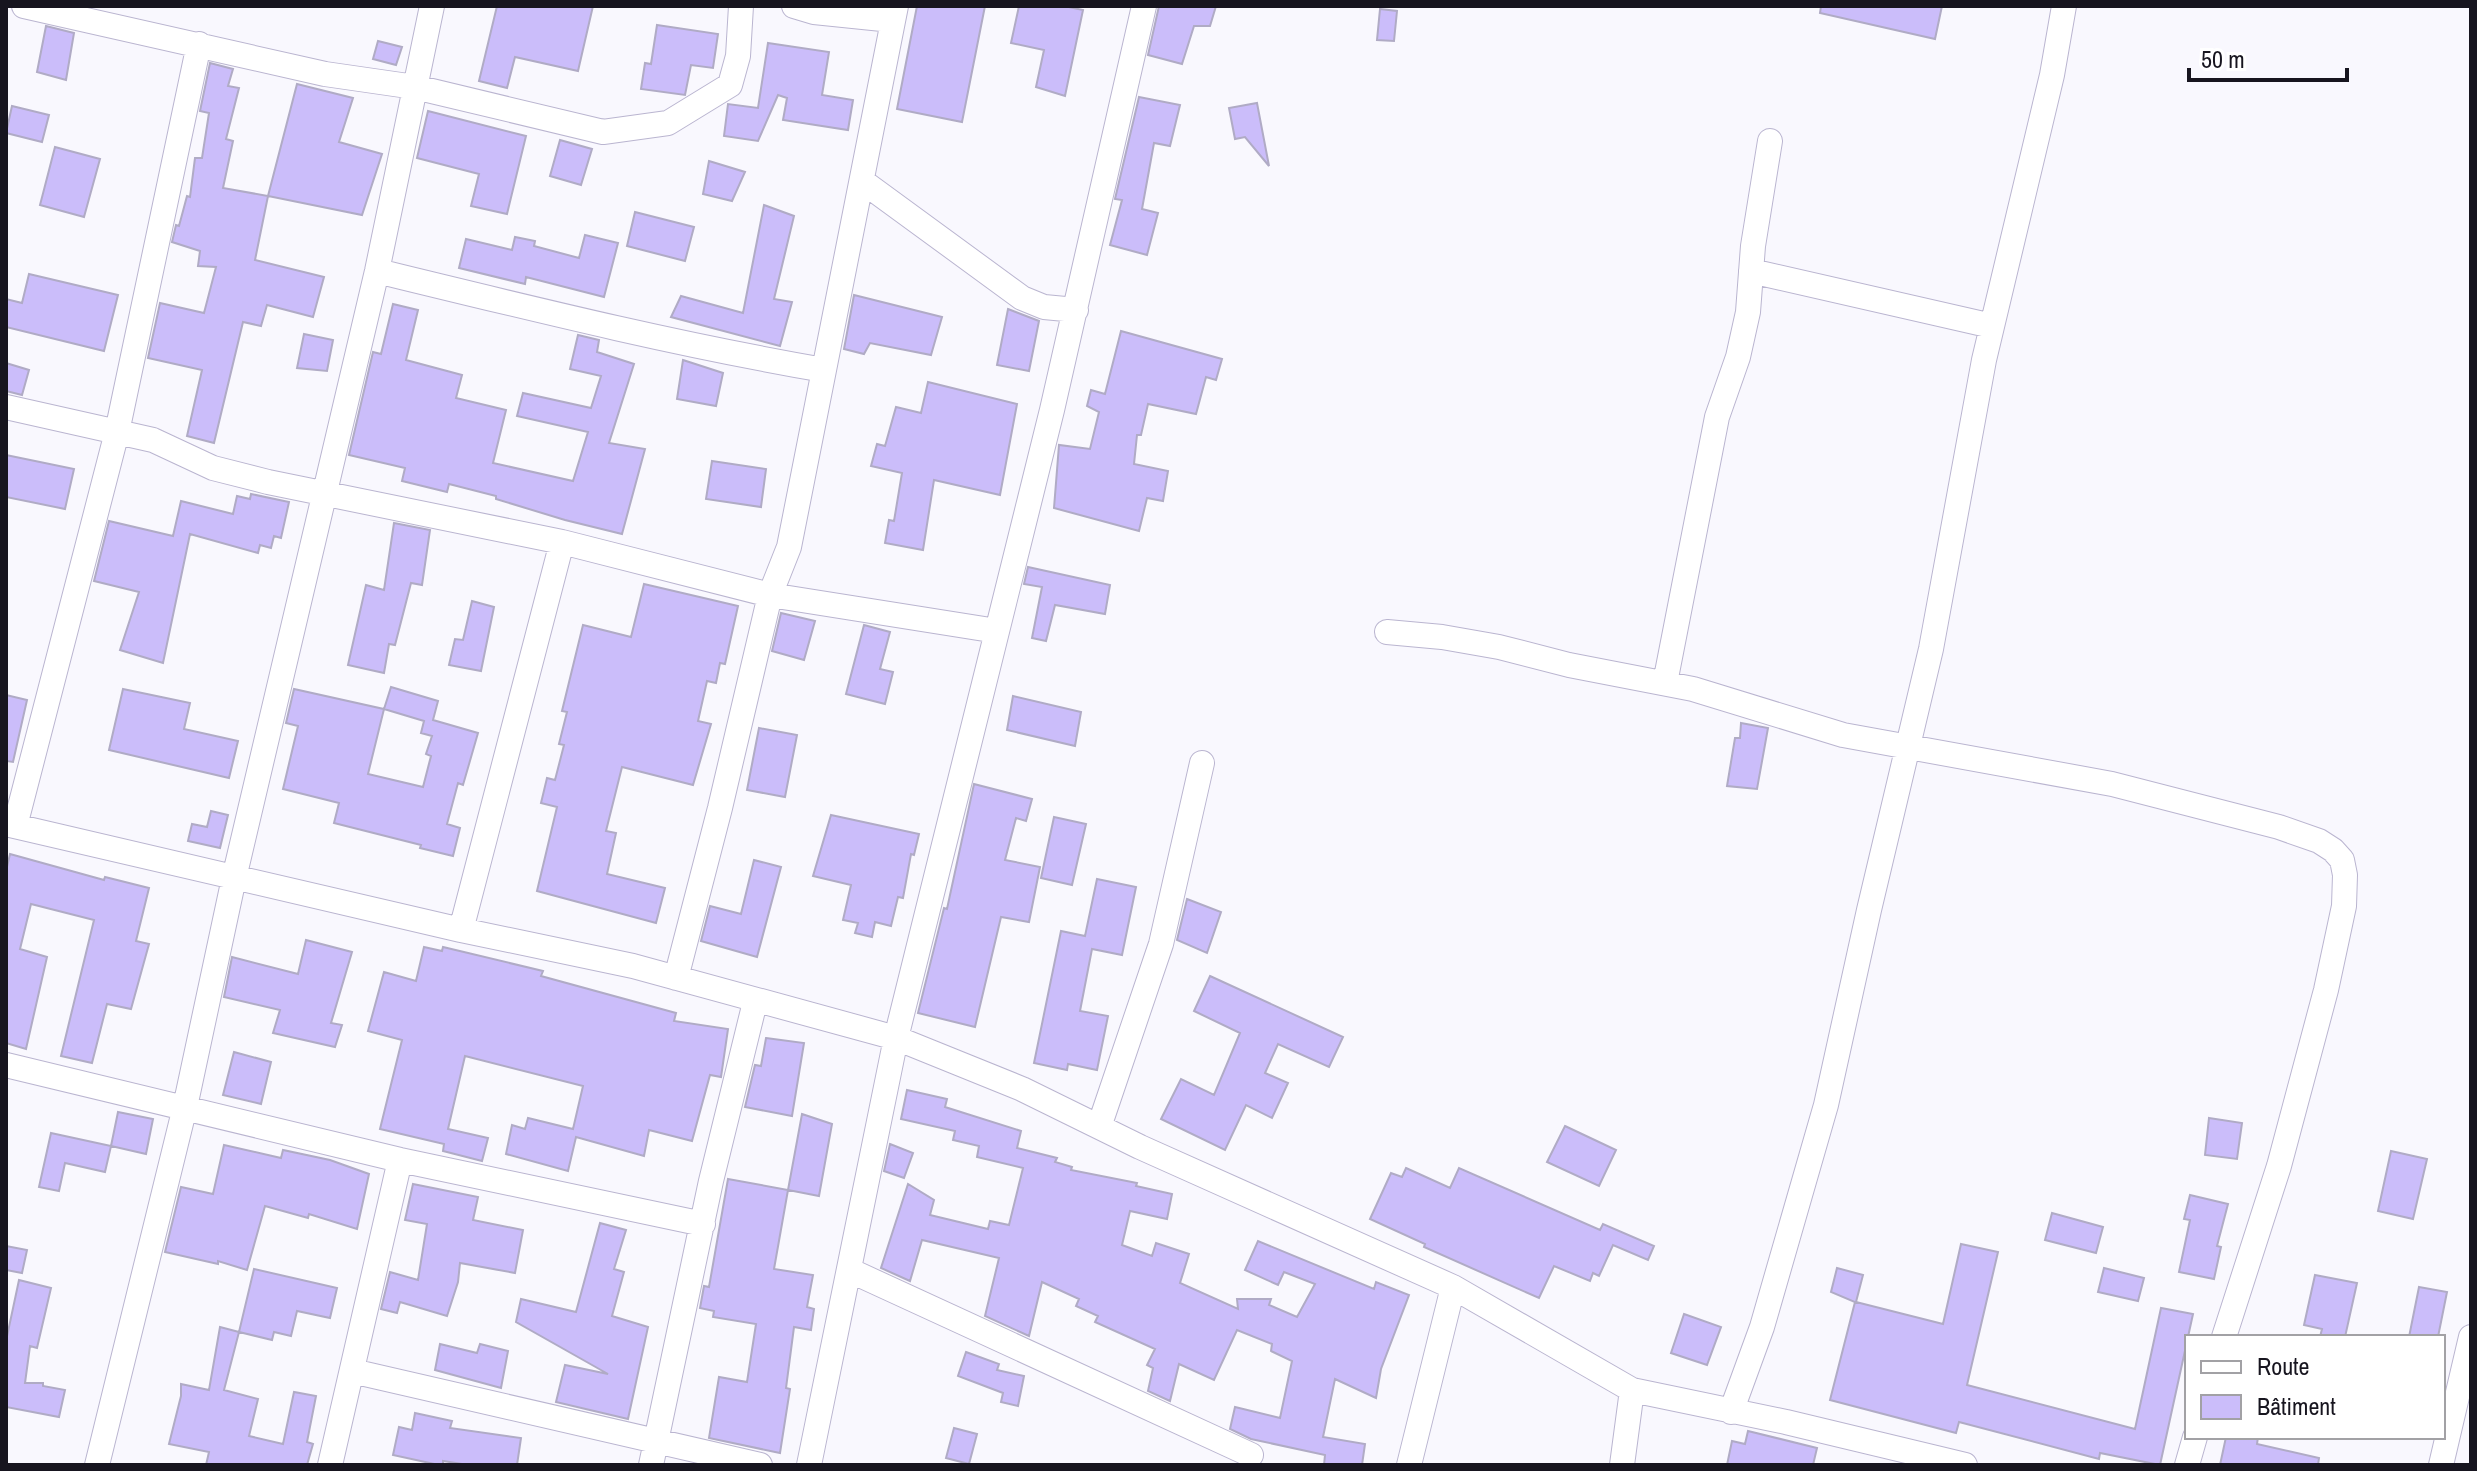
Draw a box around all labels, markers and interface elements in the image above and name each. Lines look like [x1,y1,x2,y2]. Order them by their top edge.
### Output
scale bar [2189,32,2347,82]
text: 50 m [2201,43,2245,75]
legend [2185,1335,2445,1439]
text: Route [2257,1350,2310,1382]
text: Bâtiment [2257,1390,2336,1422]

